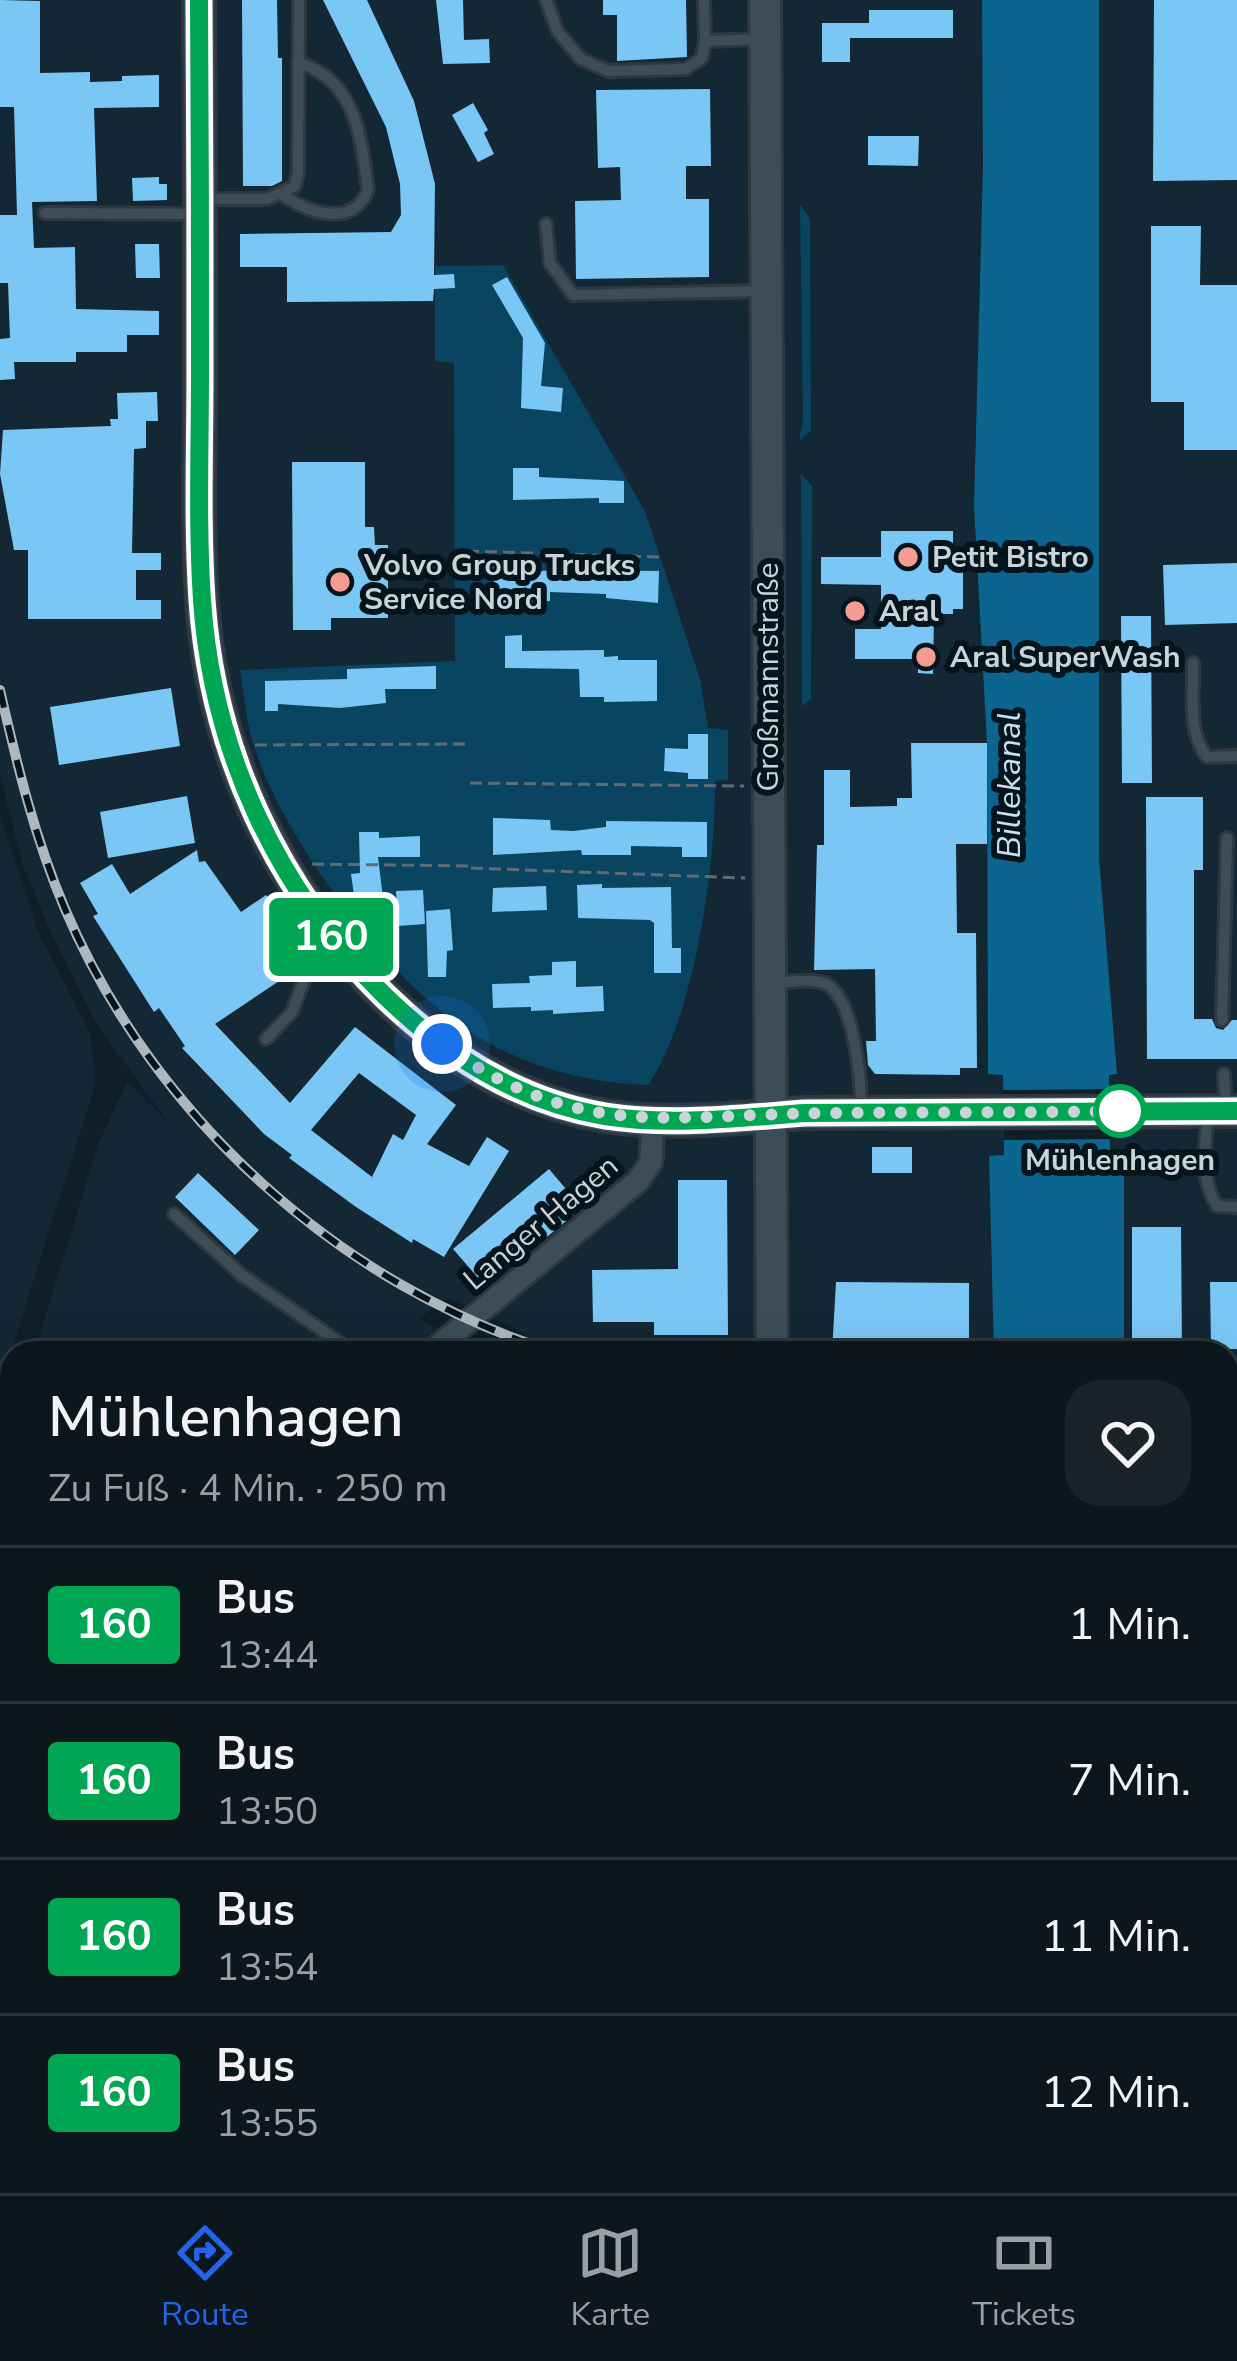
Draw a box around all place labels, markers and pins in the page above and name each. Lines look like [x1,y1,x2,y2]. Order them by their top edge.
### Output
place label: Petit Bistro [932,537,1089,578]
marker: Petit Bistro [895,544,921,570]
place label: Volvo Group Trucks Service Nord [363,545,635,620]
marker: Volvo Group Trucks Service Nord [327,569,353,595]
place label: Aral [879,591,939,632]
marker: Aral [842,598,868,624]
place label: Aral SuperWash [950,637,1181,678]
marker: Aral SuperWash [913,644,939,670]
marker: Mühlenhagen [1095,1086,1145,1136]
place label: Mühlenhagen [1025,1140,1215,1181]

